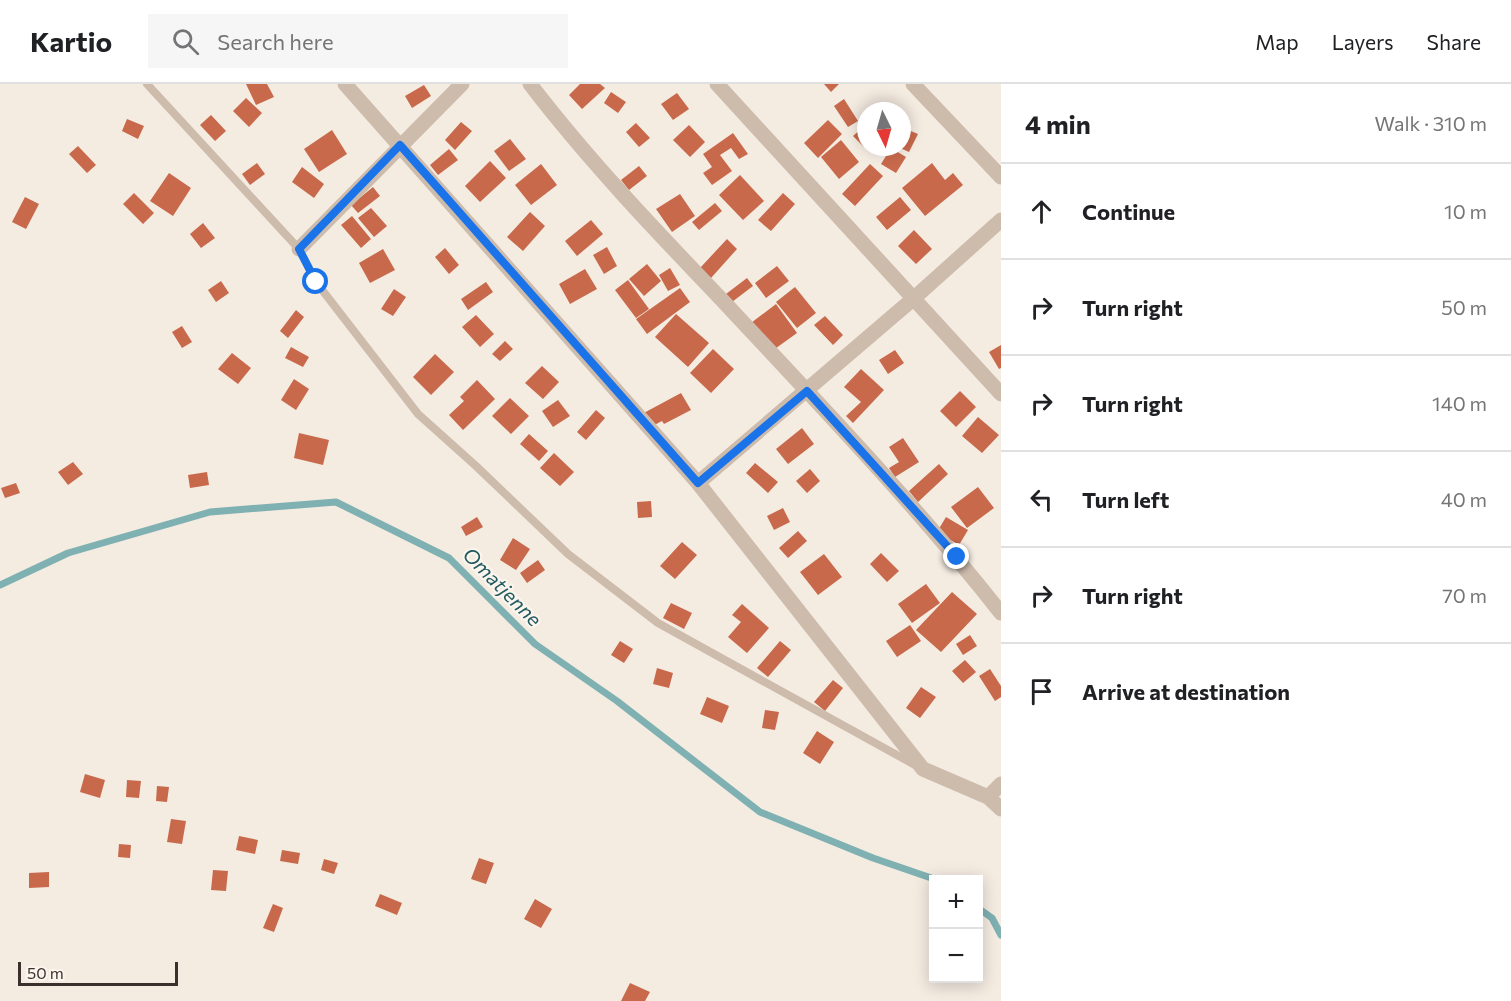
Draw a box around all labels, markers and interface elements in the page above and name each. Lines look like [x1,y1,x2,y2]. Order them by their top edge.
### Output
search box [148,14,568,68]
text: Kartio [30,24,112,58]
icon: search [169,25,202,58]
text: Search here [217,28,334,55]
text: Map [1255,29,1299,54]
text: Layers [1332,29,1394,54]
text: Share [1427,29,1481,54]
north arrow [857,102,911,156]
text: 4 min [1025,108,1091,139]
text: Walk · 310 m [1375,111,1487,135]
icon: ahead [1025,195,1058,228]
text: Continue [1082,198,1175,225]
text: 10 m [1444,199,1487,223]
route start [302,268,328,294]
icon: right [1025,291,1058,324]
text: Turn right [1082,294,1183,321]
text: 50 m [1441,295,1487,319]
icon: right [1025,387,1058,420]
text: Turn right [1082,390,1183,417]
text: 140 m [1432,391,1487,415]
icon: left [1025,483,1058,516]
text: Turn left [1082,486,1169,513]
text: 40 m [1441,487,1487,511]
water label: Omatjenne [458,542,547,631]
route end [943,543,969,569]
icon: right [1025,579,1058,612]
text: Turn right [1082,582,1183,609]
text: 70 m [1442,583,1487,607]
icon: arrive [1025,675,1058,708]
text: Arrive at destination [1082,678,1290,705]
map controls [929,875,983,983]
button: + [929,875,983,929]
button: − [929,929,983,983]
scale bar [18,959,178,986]
text: 50 m [27,963,64,982]

